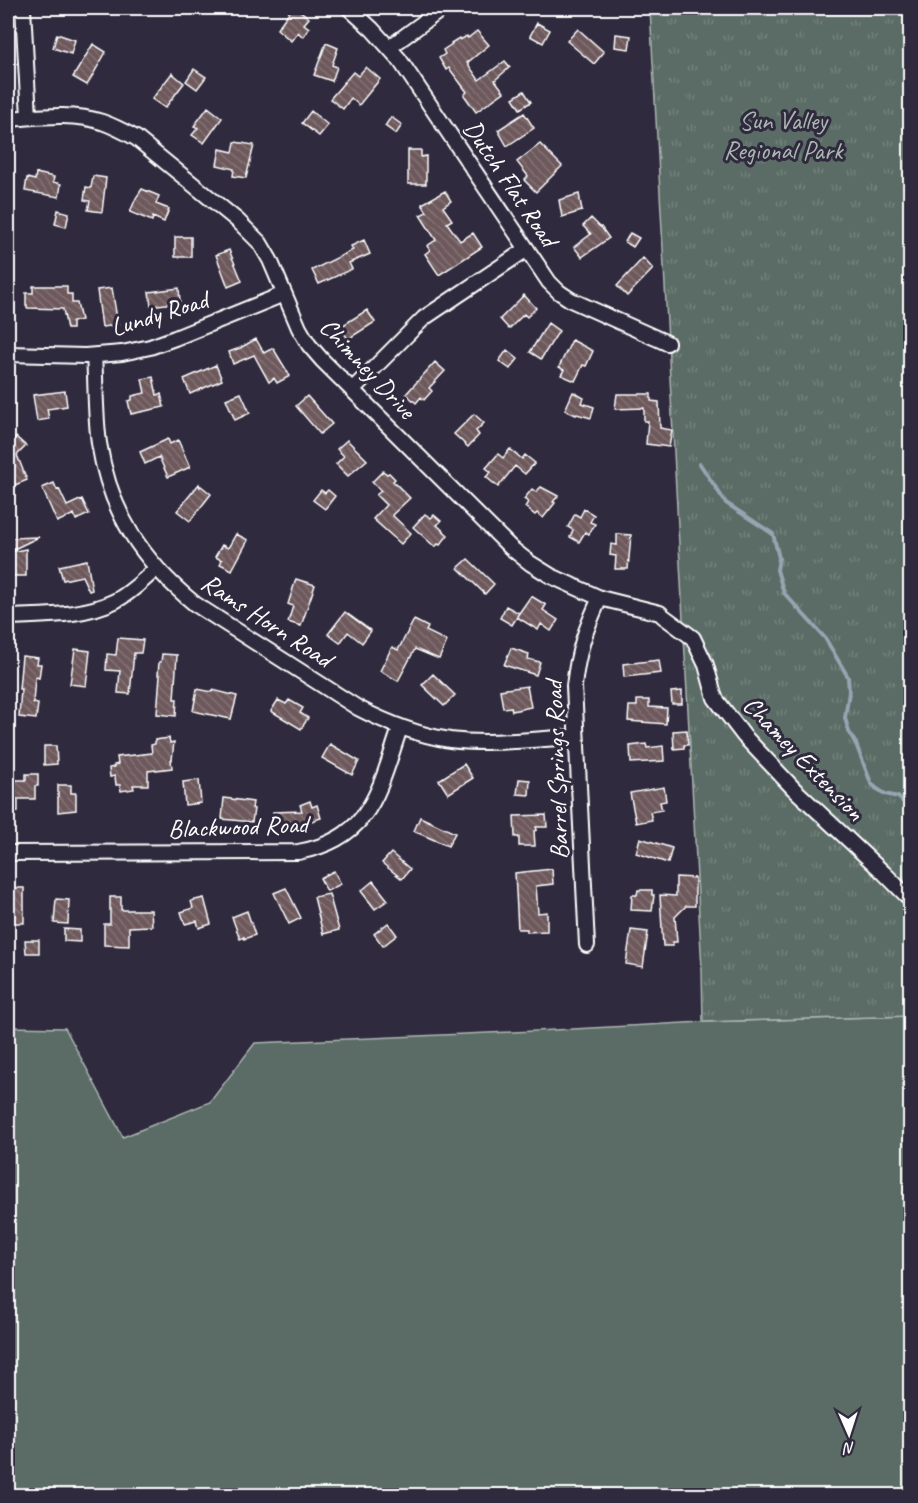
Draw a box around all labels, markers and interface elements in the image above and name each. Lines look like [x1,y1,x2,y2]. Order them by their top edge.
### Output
park label: Sun Valley Regional Park [723,104,844,167]
street label: Dutch Flat Road [456,114,567,256]
street label: Lundy Road [107,282,215,344]
street label: Chimney Drive [312,311,425,428]
street label: Rams Horn Road [195,566,342,677]
street label: Barrel Springs Road [537,676,576,860]
street label: Chamey Extension [736,689,872,828]
street label: Blackwood Road [167,807,312,845]
north arrow [819,1404,879,1464]
text: N [841,1438,855,1458]

